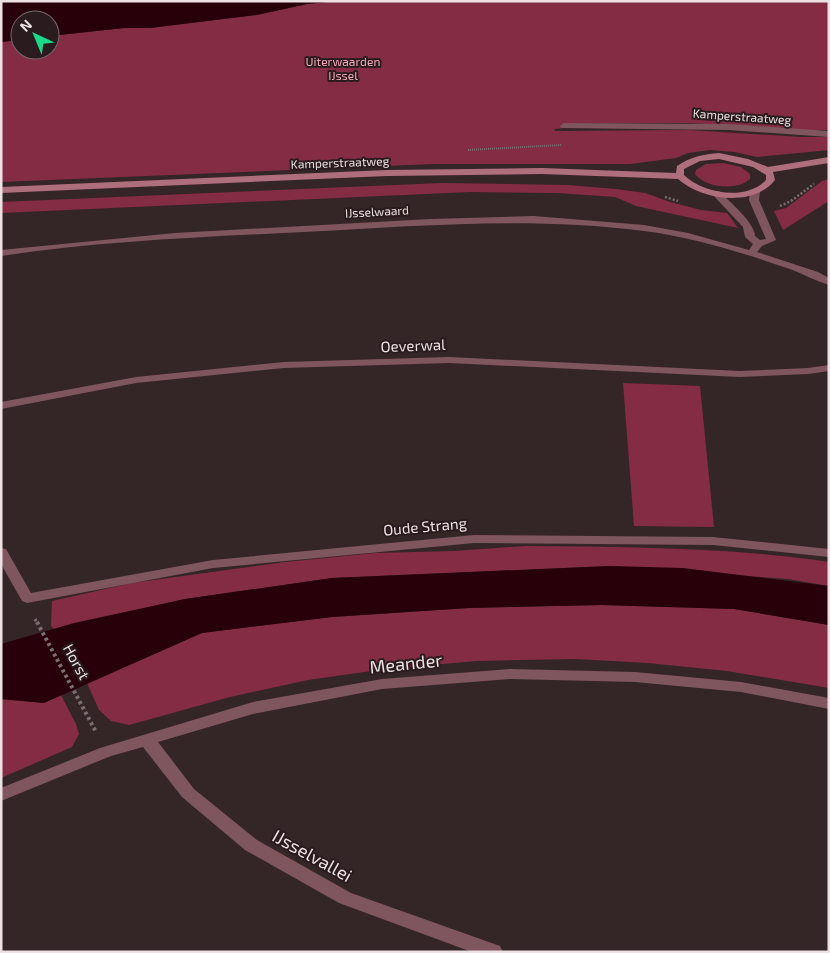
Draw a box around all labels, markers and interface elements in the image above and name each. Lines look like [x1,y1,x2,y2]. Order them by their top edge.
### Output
north arrow [10,10,60,60]
text: N [16,16,35,35]
park label: Uiterwaarden IJssel [306,54,380,82]
street label: Kamperstraatweg [692,106,792,126]
street label: Kamperstraatweg [290,153,390,171]
street label: IJsselwaard [345,202,409,220]
street label: Oeverwal [380,335,446,355]
street label: Oude Strang [382,513,468,539]
street label: Horst [60,641,94,683]
street label: Meander [368,648,443,678]
street label: IJsselvallei [269,824,356,886]

